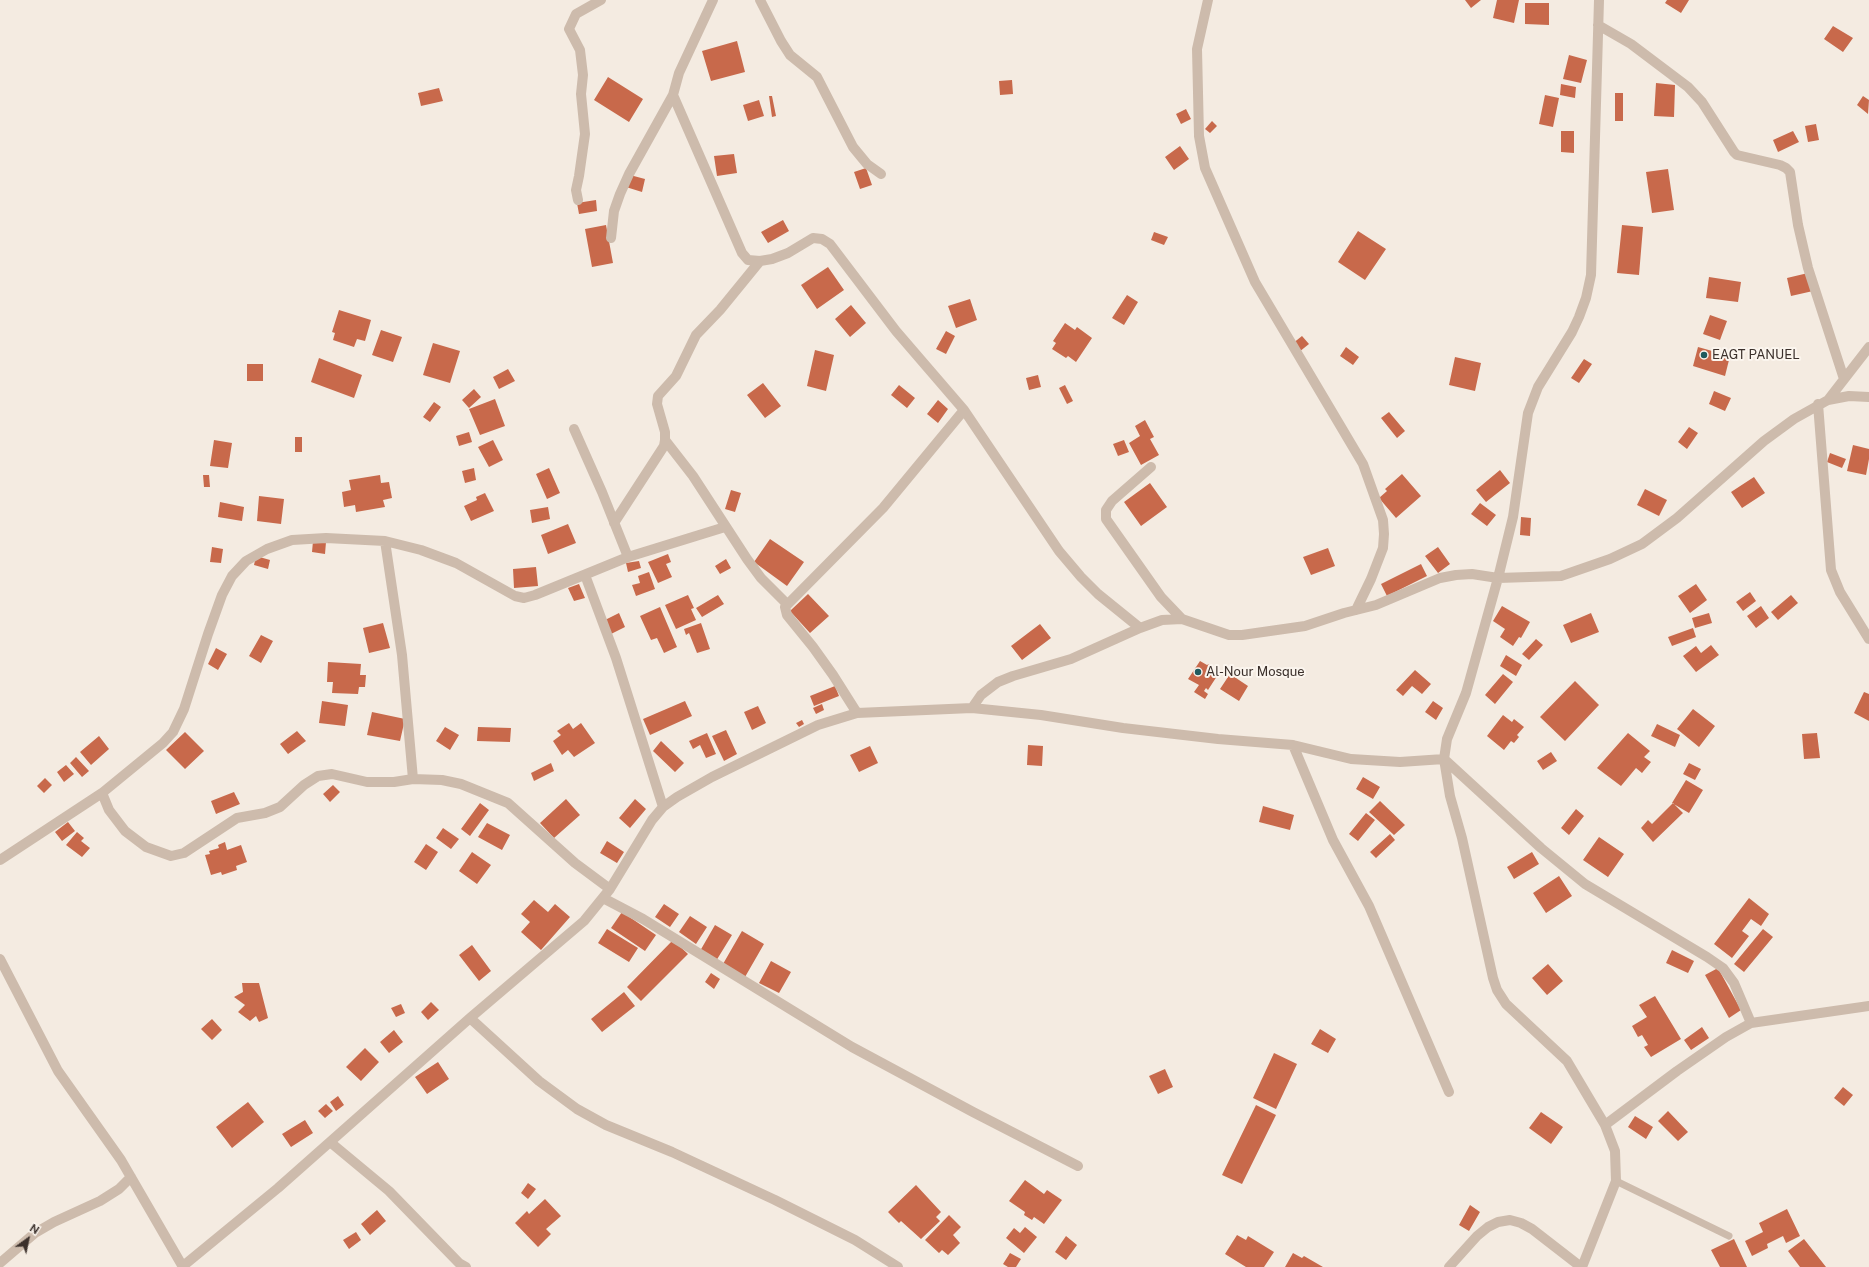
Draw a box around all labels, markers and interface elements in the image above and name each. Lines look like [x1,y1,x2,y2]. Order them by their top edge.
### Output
place label: EAGT PANUEL [1712,347,1800,363]
marker: EAGT PANUEL [1699,350,1709,360]
place label: Al-Nour Mosque [1206,664,1305,680]
marker: Al-Nour Mosque [1193,667,1203,677]
north arrow [8,1219,48,1259]
text: N [28,1222,41,1236]

